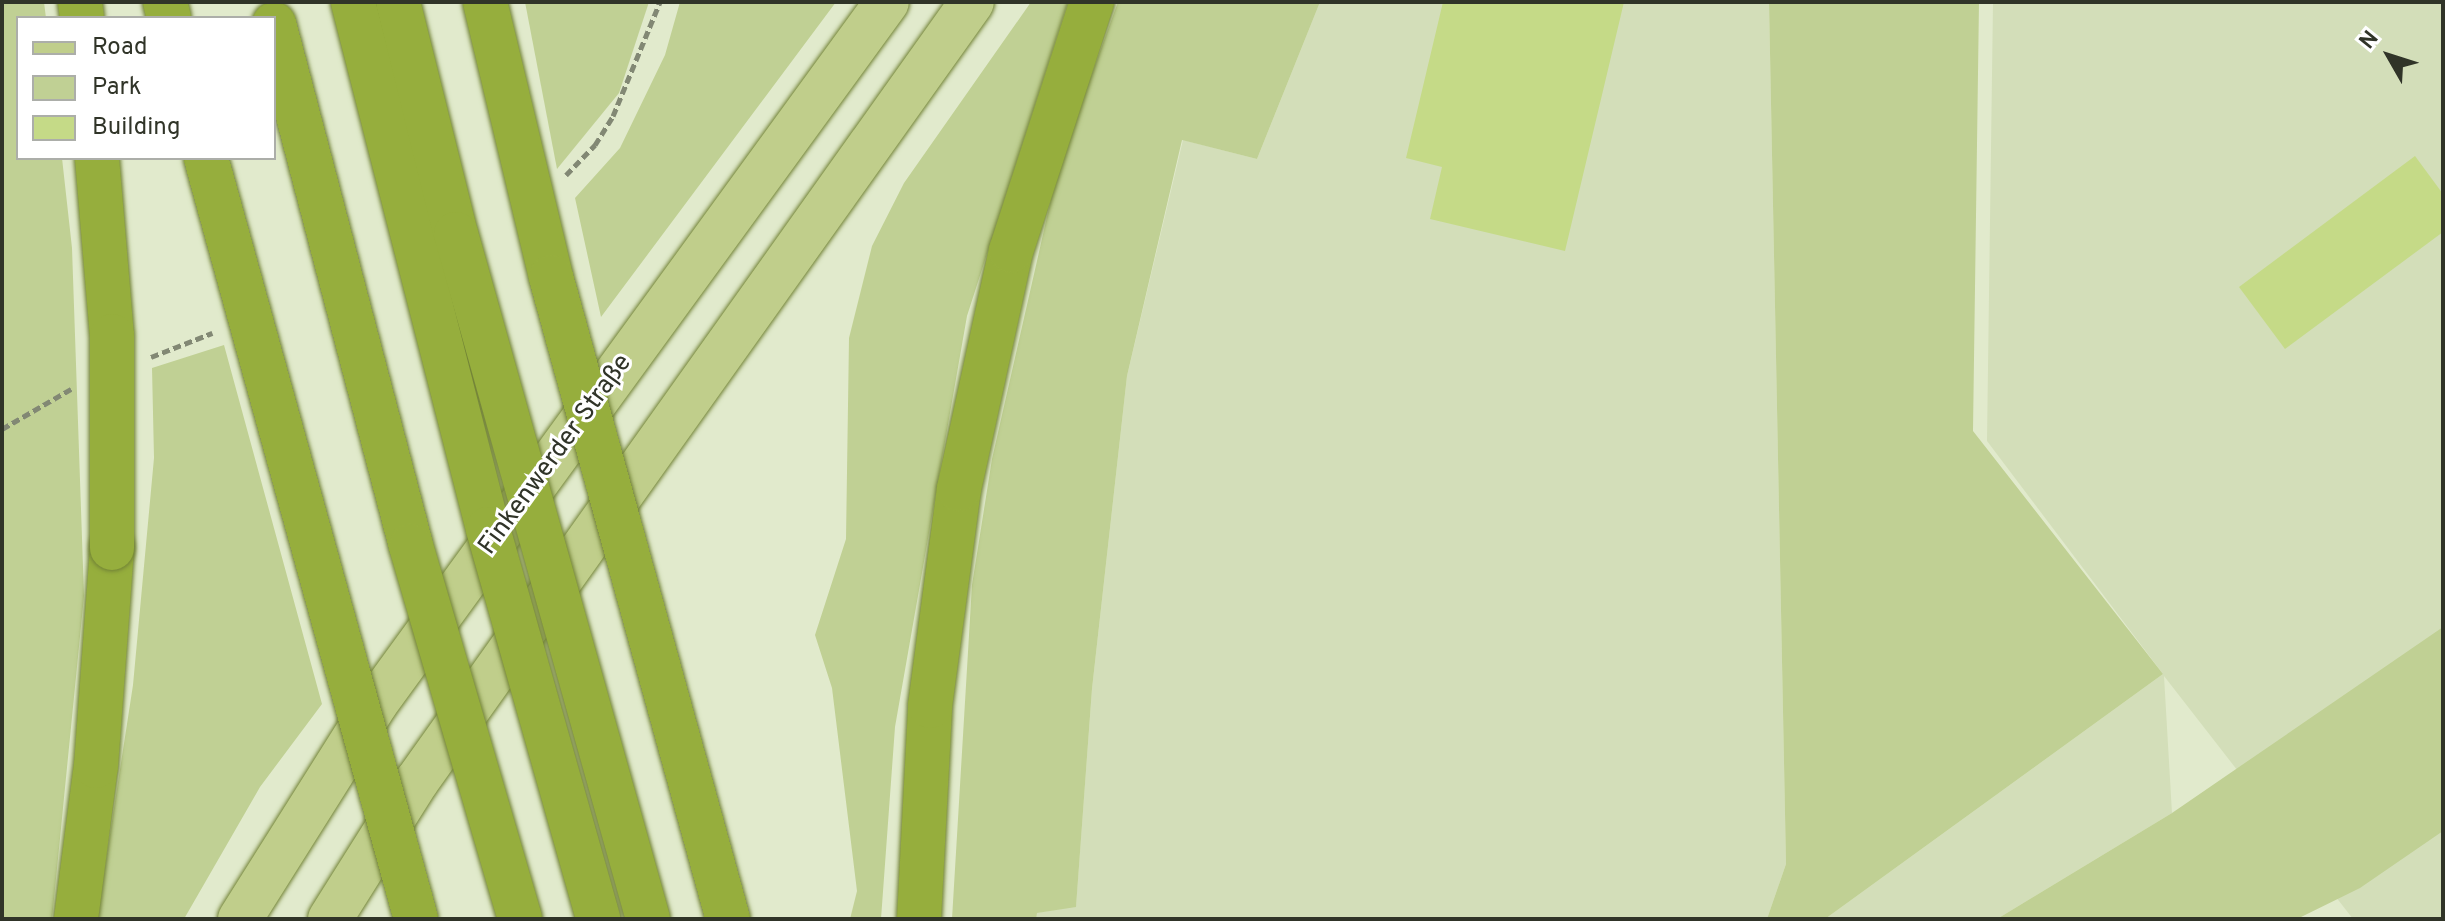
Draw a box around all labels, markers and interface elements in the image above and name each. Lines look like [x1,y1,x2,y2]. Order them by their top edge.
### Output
legend [16,16,276,160]
north arrow [2349,16,2429,96]
text: N [2354,26,2385,55]
text: Road [92,33,148,63]
text: Park [92,73,142,103]
text: Building [92,113,181,143]
street label: Finkenwerder Straße [473,349,639,561]

